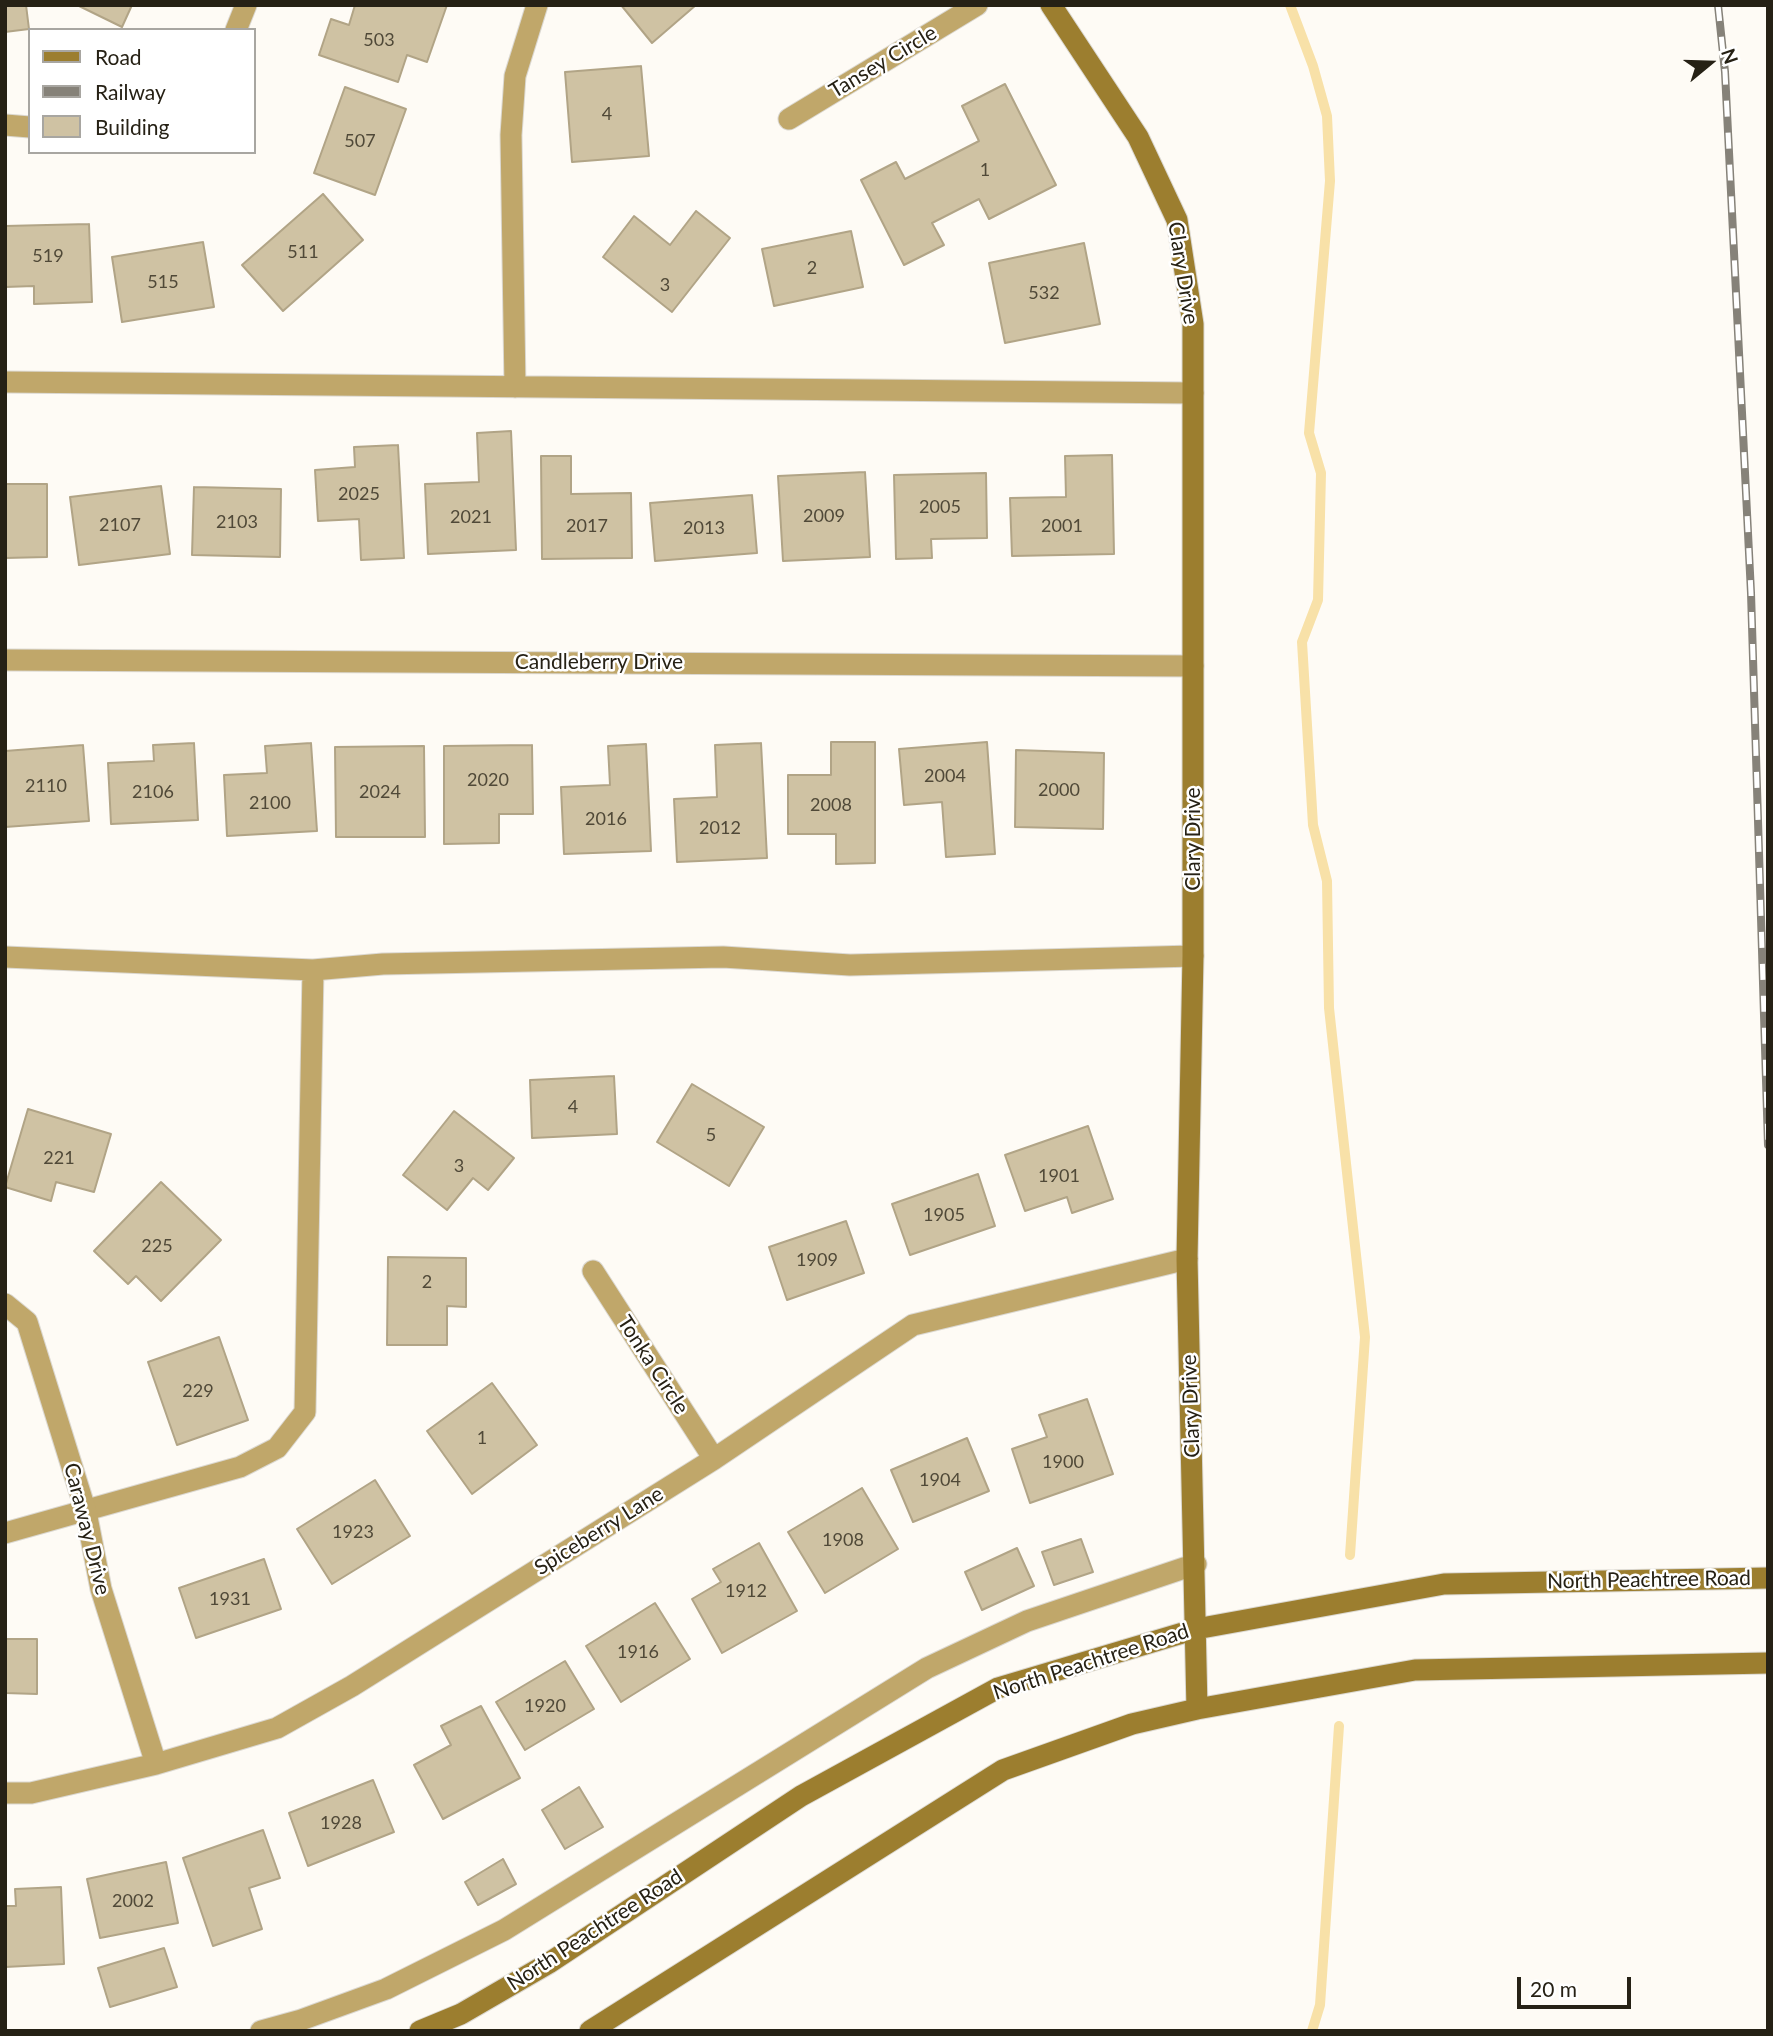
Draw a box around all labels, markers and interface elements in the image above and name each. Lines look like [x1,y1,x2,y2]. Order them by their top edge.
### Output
street label: Tansey Circle [825,20,941,104]
legend [28,28,256,154]
north arrow [1675,28,1745,98]
house number: 503 [363,29,395,51]
text: Road [95,44,142,69]
text: N [1717,45,1744,67]
text: Railway [95,79,166,104]
house number: 4 [602,103,612,125]
text: Building [95,114,170,139]
house number: 507 [344,130,376,152]
house number: 1 [980,159,990,181]
street label: Clary Drive [1162,220,1204,326]
house number: 511 [287,241,319,263]
house number: 519 [32,245,64,267]
house number: 2 [807,257,817,279]
house number: 515 [147,271,179,293]
house number: 3 [660,274,670,296]
house number: 532 [1028,282,1060,304]
house number: 2025 [338,483,380,505]
house number: 2005 [919,496,961,518]
house number: 2009 [803,505,845,527]
house number: 2021 [450,506,492,528]
house number: 2103 [216,511,258,533]
house number: 2107 [99,514,141,536]
house number: 2017 [566,515,608,537]
house number: 2001 [1041,515,1083,537]
house number: 2013 [683,517,725,539]
street label: Candleberry Drive [515,649,683,675]
house number: 2004 [924,765,966,787]
house number: 2020 [467,769,509,791]
house number: 2110 [25,775,67,797]
house number: 2000 [1038,779,1080,801]
house number: 2106 [132,781,174,803]
house number: 2024 [359,781,401,803]
street label: Clary Drive [1180,787,1206,891]
house number: 2100 [249,792,291,814]
house number: 2008 [810,794,852,816]
house number: 2016 [585,808,627,830]
house number: 2012 [699,817,741,839]
house number: 4 [568,1096,578,1118]
house number: 5 [706,1124,716,1146]
house number: 221 [43,1147,75,1169]
house number: 3 [454,1155,464,1177]
house number: 1901 [1038,1165,1080,1187]
house number: 1905 [923,1204,965,1226]
house number: 225 [141,1235,173,1257]
house number: 1909 [796,1249,838,1271]
house number: 2 [422,1271,432,1293]
street label: Tonka Circle [612,1311,694,1419]
street label: Clary Drive [1177,1354,1205,1458]
house number: 229 [182,1380,214,1402]
house number: 1 [477,1427,487,1449]
house number: 1900 [1042,1451,1084,1473]
street label: Caraway Drive [58,1460,116,1598]
house number: 1904 [919,1469,961,1491]
street label: Spiceberry Lane [530,1481,668,1581]
house number: 1923 [332,1521,374,1543]
house number: 1908 [822,1529,864,1551]
street label: North Peachtree Road [1547,1566,1751,1594]
house number: 1912 [725,1580,767,1602]
house number: 1931 [209,1588,251,1610]
street label: North Peachtree Road [990,1619,1192,1705]
house number: 1916 [617,1641,659,1663]
house number: 1920 [524,1695,566,1717]
house number: 1928 [320,1812,362,1834]
street label: North Peachtree Road [503,1864,687,1996]
house number: 2002 [112,1890,154,1912]
scale bar [1521,1962,1635,2006]
text: 20 m [1530,1976,1577,2001]

